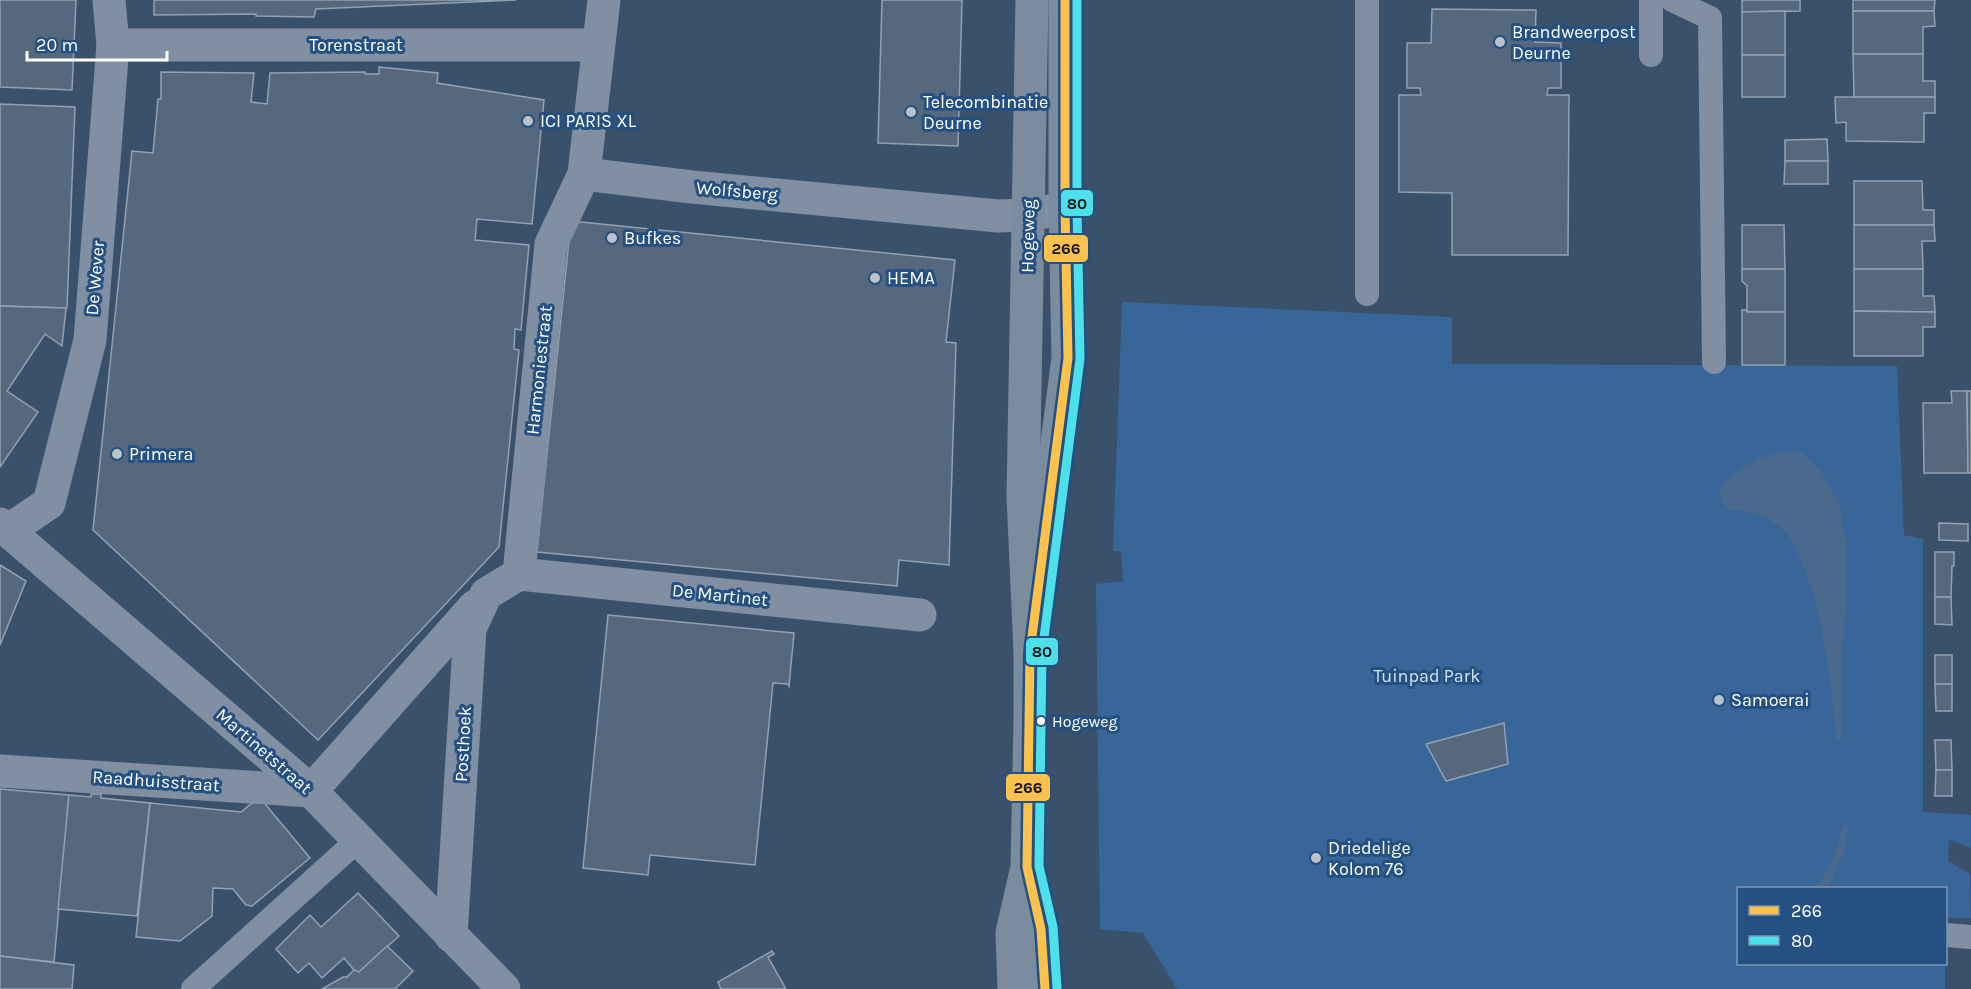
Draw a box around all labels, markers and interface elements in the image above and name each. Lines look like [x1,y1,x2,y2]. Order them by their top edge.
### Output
place label: Brandweerpost Deurne [1512,21,1636,64]
scale bar [27,24,166,62]
text: 20 m [36,34,78,56]
street label: Torenstraat [309,34,403,56]
marker: Brandweerpost Deurne [1493,35,1507,49]
place label: Telecombinatie Deurne [923,91,1048,134]
marker: Telecombinatie Deurne [904,105,918,119]
place label: ICI PARIS XL [540,110,637,132]
marker: ICI PARIS XL [521,114,535,128]
street label: Wolfsberg [695,176,779,206]
line badge: 80 [1060,189,1094,217]
text: 80 [1067,194,1087,213]
street label: Hogeweg [1016,199,1040,273]
place label: Bufkes [624,227,681,249]
marker: Bufkes [605,231,619,245]
line badge: 266 [1043,234,1089,263]
street label: De Wever [81,239,109,316]
text: 266 [1051,239,1081,258]
place label: HEMA [887,267,935,289]
marker: HEMA [868,271,882,285]
street label: Harmoniestraat [521,304,557,436]
place label: Primera [129,443,193,465]
marker: Primera [110,447,124,461]
street label: De Martinet [671,579,769,611]
line badge: 80 [1025,637,1059,666]
text: 80 [1032,642,1052,661]
park label: Tuinpad Park [1374,665,1480,687]
place label: Samoerai [1731,689,1810,711]
marker: Samoerai [1712,693,1726,707]
street label: Martinetstraat [212,703,317,799]
street label: Posthoek [450,705,476,783]
place label: Hogeweg [1052,712,1118,731]
marker: Hogeweg [1035,715,1047,727]
street label: Raadhuisstraat [92,766,221,796]
line badge: 266 [1005,773,1051,802]
text: 266 [1013,778,1043,797]
place label: Driedelige Kolom 76 [1328,837,1411,880]
marker: Driedelige Kolom 76 [1309,851,1323,865]
legend [1737,887,1947,965]
text: 266 [1791,900,1822,922]
text: 80 [1791,930,1813,952]

